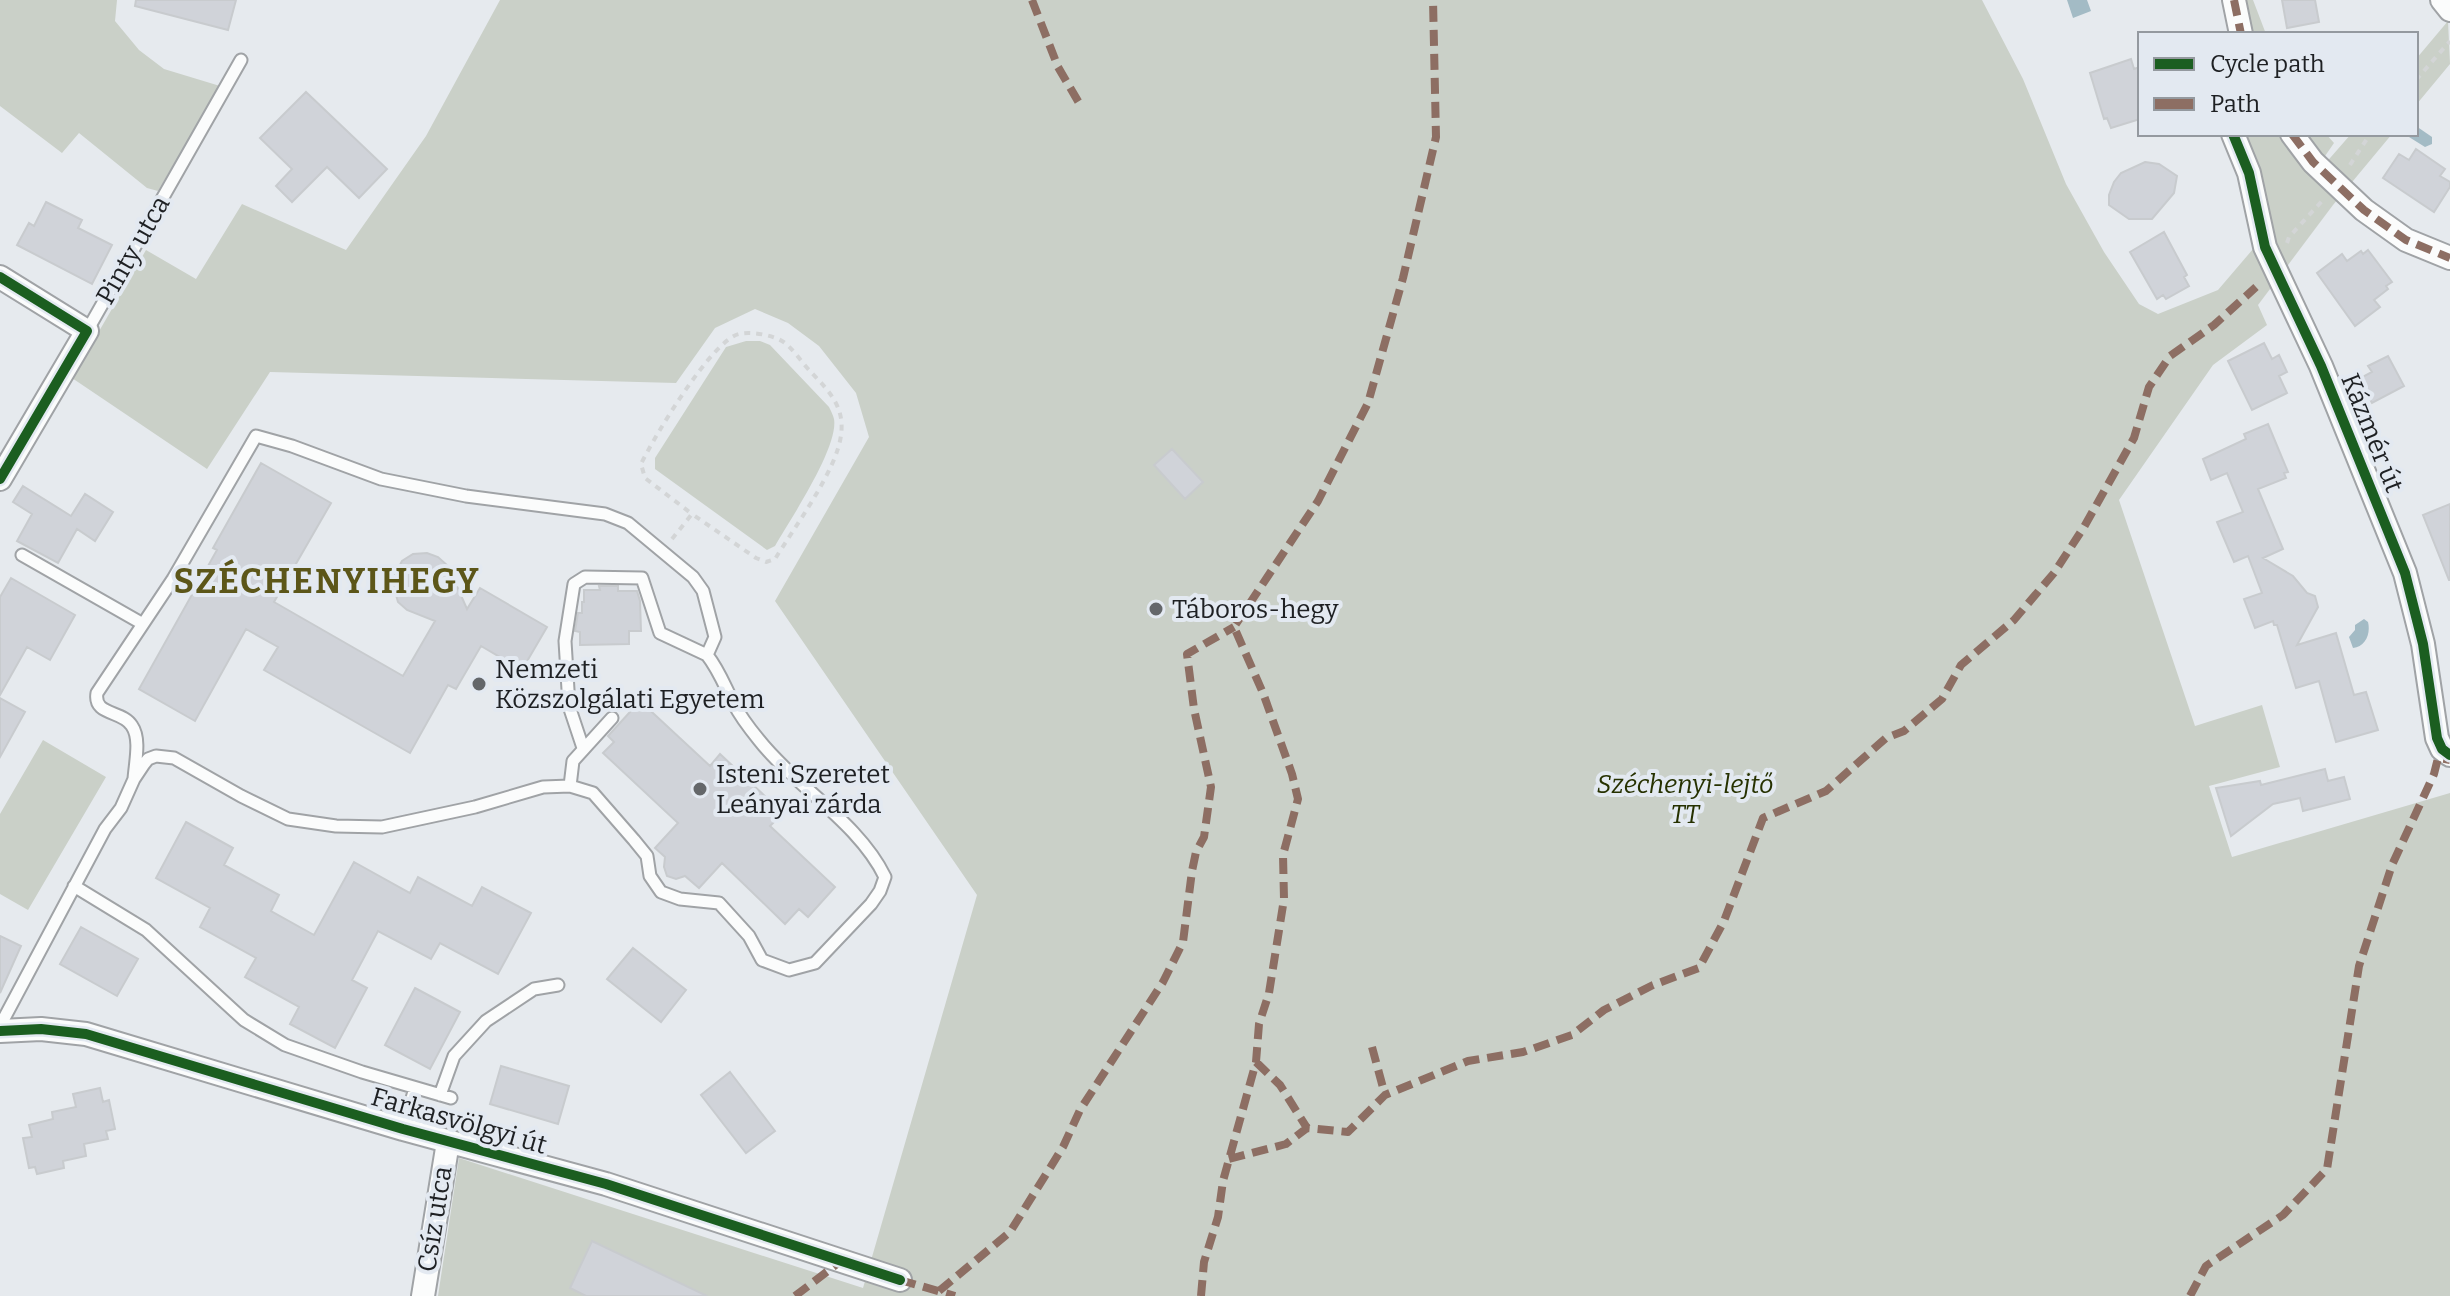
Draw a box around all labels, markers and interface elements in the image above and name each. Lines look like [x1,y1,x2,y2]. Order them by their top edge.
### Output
legend [2138,32,2418,136]
text: Cycle path [2210,50,2325,78]
text: Path [2210,90,2260,118]
street label: Pinty utca [90,190,176,310]
street label: Kázmér út [2334,369,2410,497]
district label: SZÉCHENYIHEGY [173,559,481,602]
place label: Táboros-hegy [1172,594,1339,625]
marker: Táboros-hegy [1147,600,1165,618]
place label: Nemzeti Közszolgálati Egyetem [495,654,765,715]
marker: Nemzeti Közszolgálati Egyetem [470,675,488,693]
place label: Isteni Szeretet Leányai zárda [716,759,891,820]
park label: Széchenyi-lejtő TT [1596,769,1774,830]
marker: Isteni Szeretet Leányai zárda [691,780,709,798]
street label: Farkasvölgyi út [368,1081,551,1161]
street label: Csíz utca [411,1164,459,1274]

